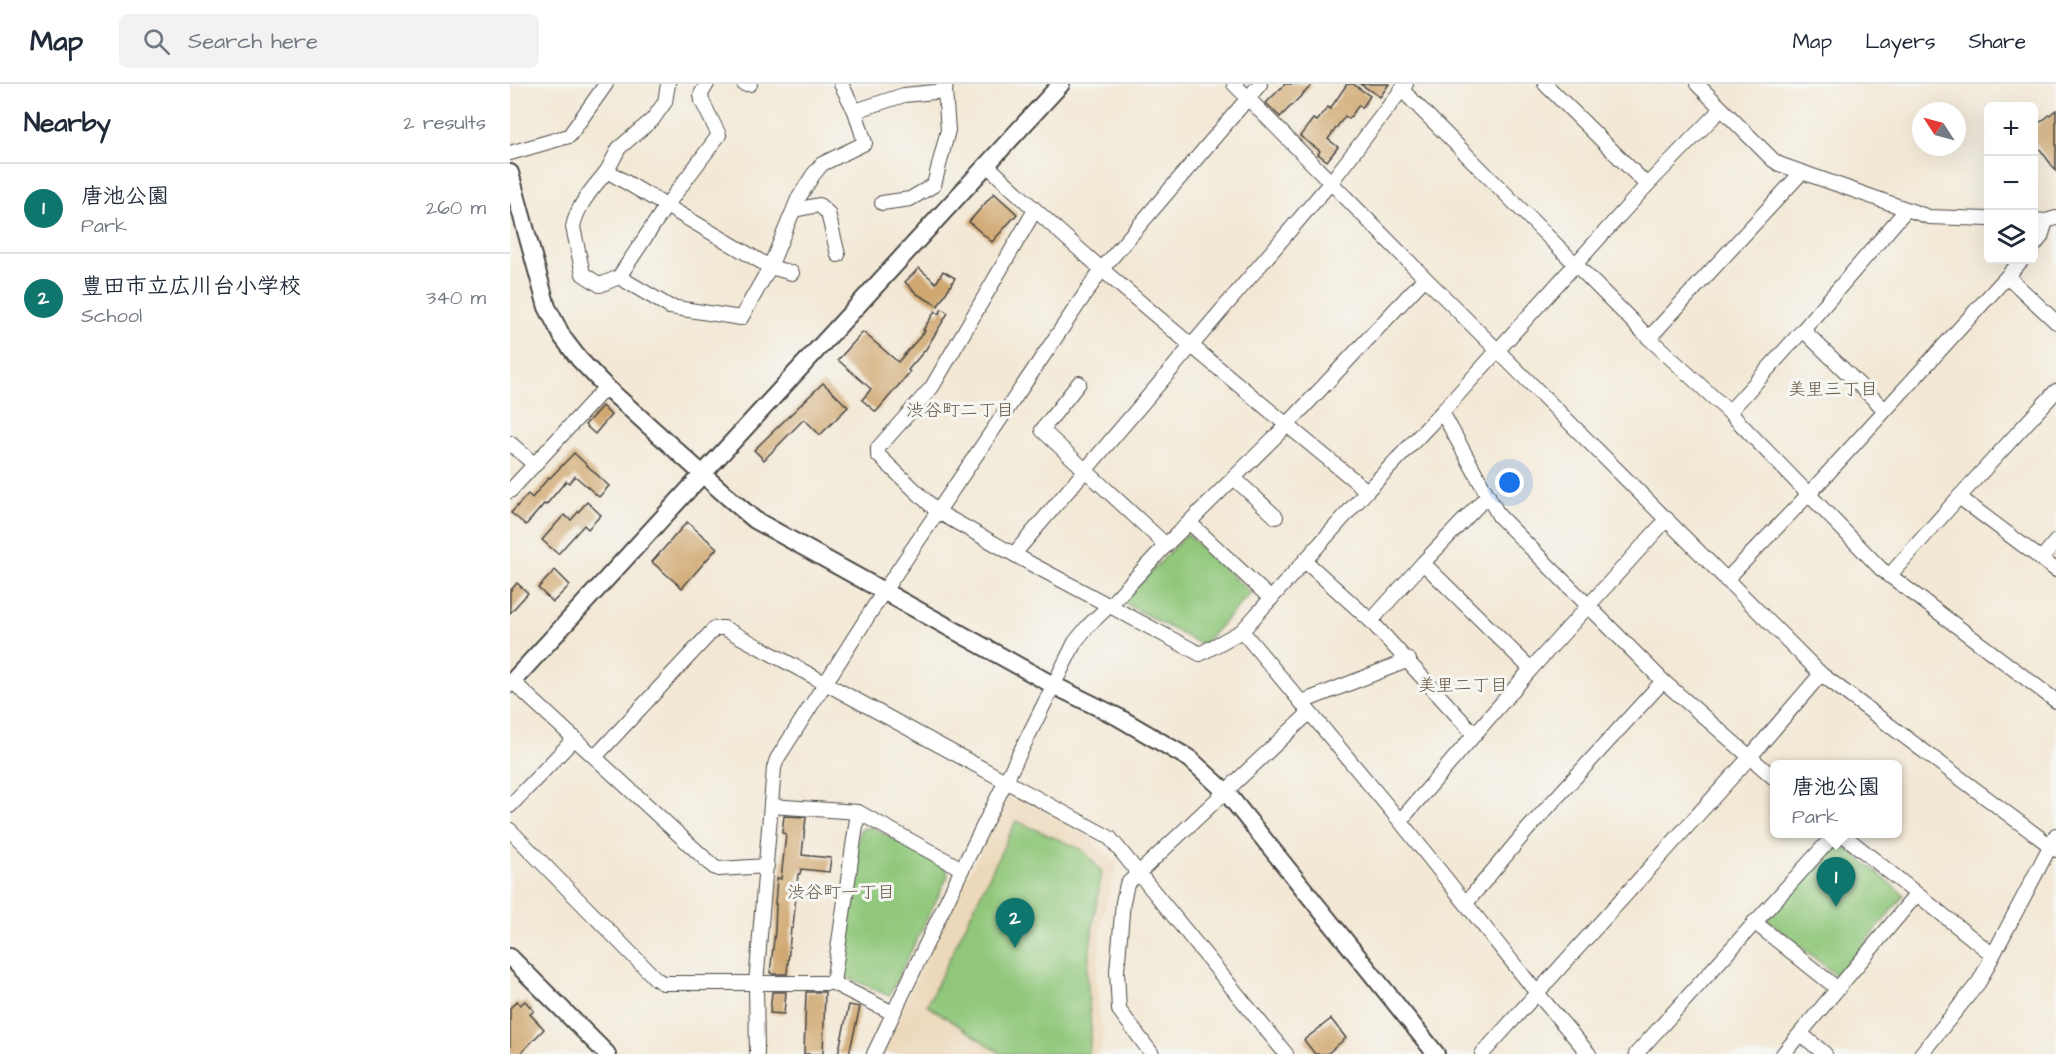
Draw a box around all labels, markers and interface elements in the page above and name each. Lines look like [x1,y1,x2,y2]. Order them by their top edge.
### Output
search box [119,14,539,68]
text: Map [30,22,83,61]
icon: search [140,25,173,58]
text: Search here [188,26,318,57]
text: Map [1792,27,1832,56]
text: Layers [1865,27,1935,56]
text: Share [1968,27,2026,56]
north arrow [1912,102,1966,156]
map controls [1984,102,2038,264]
button: + [1984,102,2038,156]
text: Nearby [24,105,111,141]
text: 2 results [403,109,486,137]
button: − [1984,156,2038,210]
text: 唐池公園 [81,181,169,212]
text: 1 [42,194,45,222]
text: 260 m [426,194,486,222]
button: layers [1984,210,2038,264]
text: Park [81,212,127,240]
text: 豊田市立広川台小学校 [81,271,301,302]
text: 2 [38,284,49,312]
text: 340 m [426,284,486,312]
text: School [81,302,142,330]
district label: 美里三丁目 [1788,377,1878,402]
district label: 渋谷町二丁目 [906,398,1014,423]
your location [1495,468,1524,497]
district label: 美里二丁目 [1418,673,1508,698]
popup [1770,760,1902,838]
text: 唐池公園 [1792,772,1880,803]
text: Park [1792,803,1838,831]
pin: 1 [1816,858,1856,907]
district label: 渋谷町一丁目 [787,880,895,905]
pin: 2 [996,898,1034,948]

